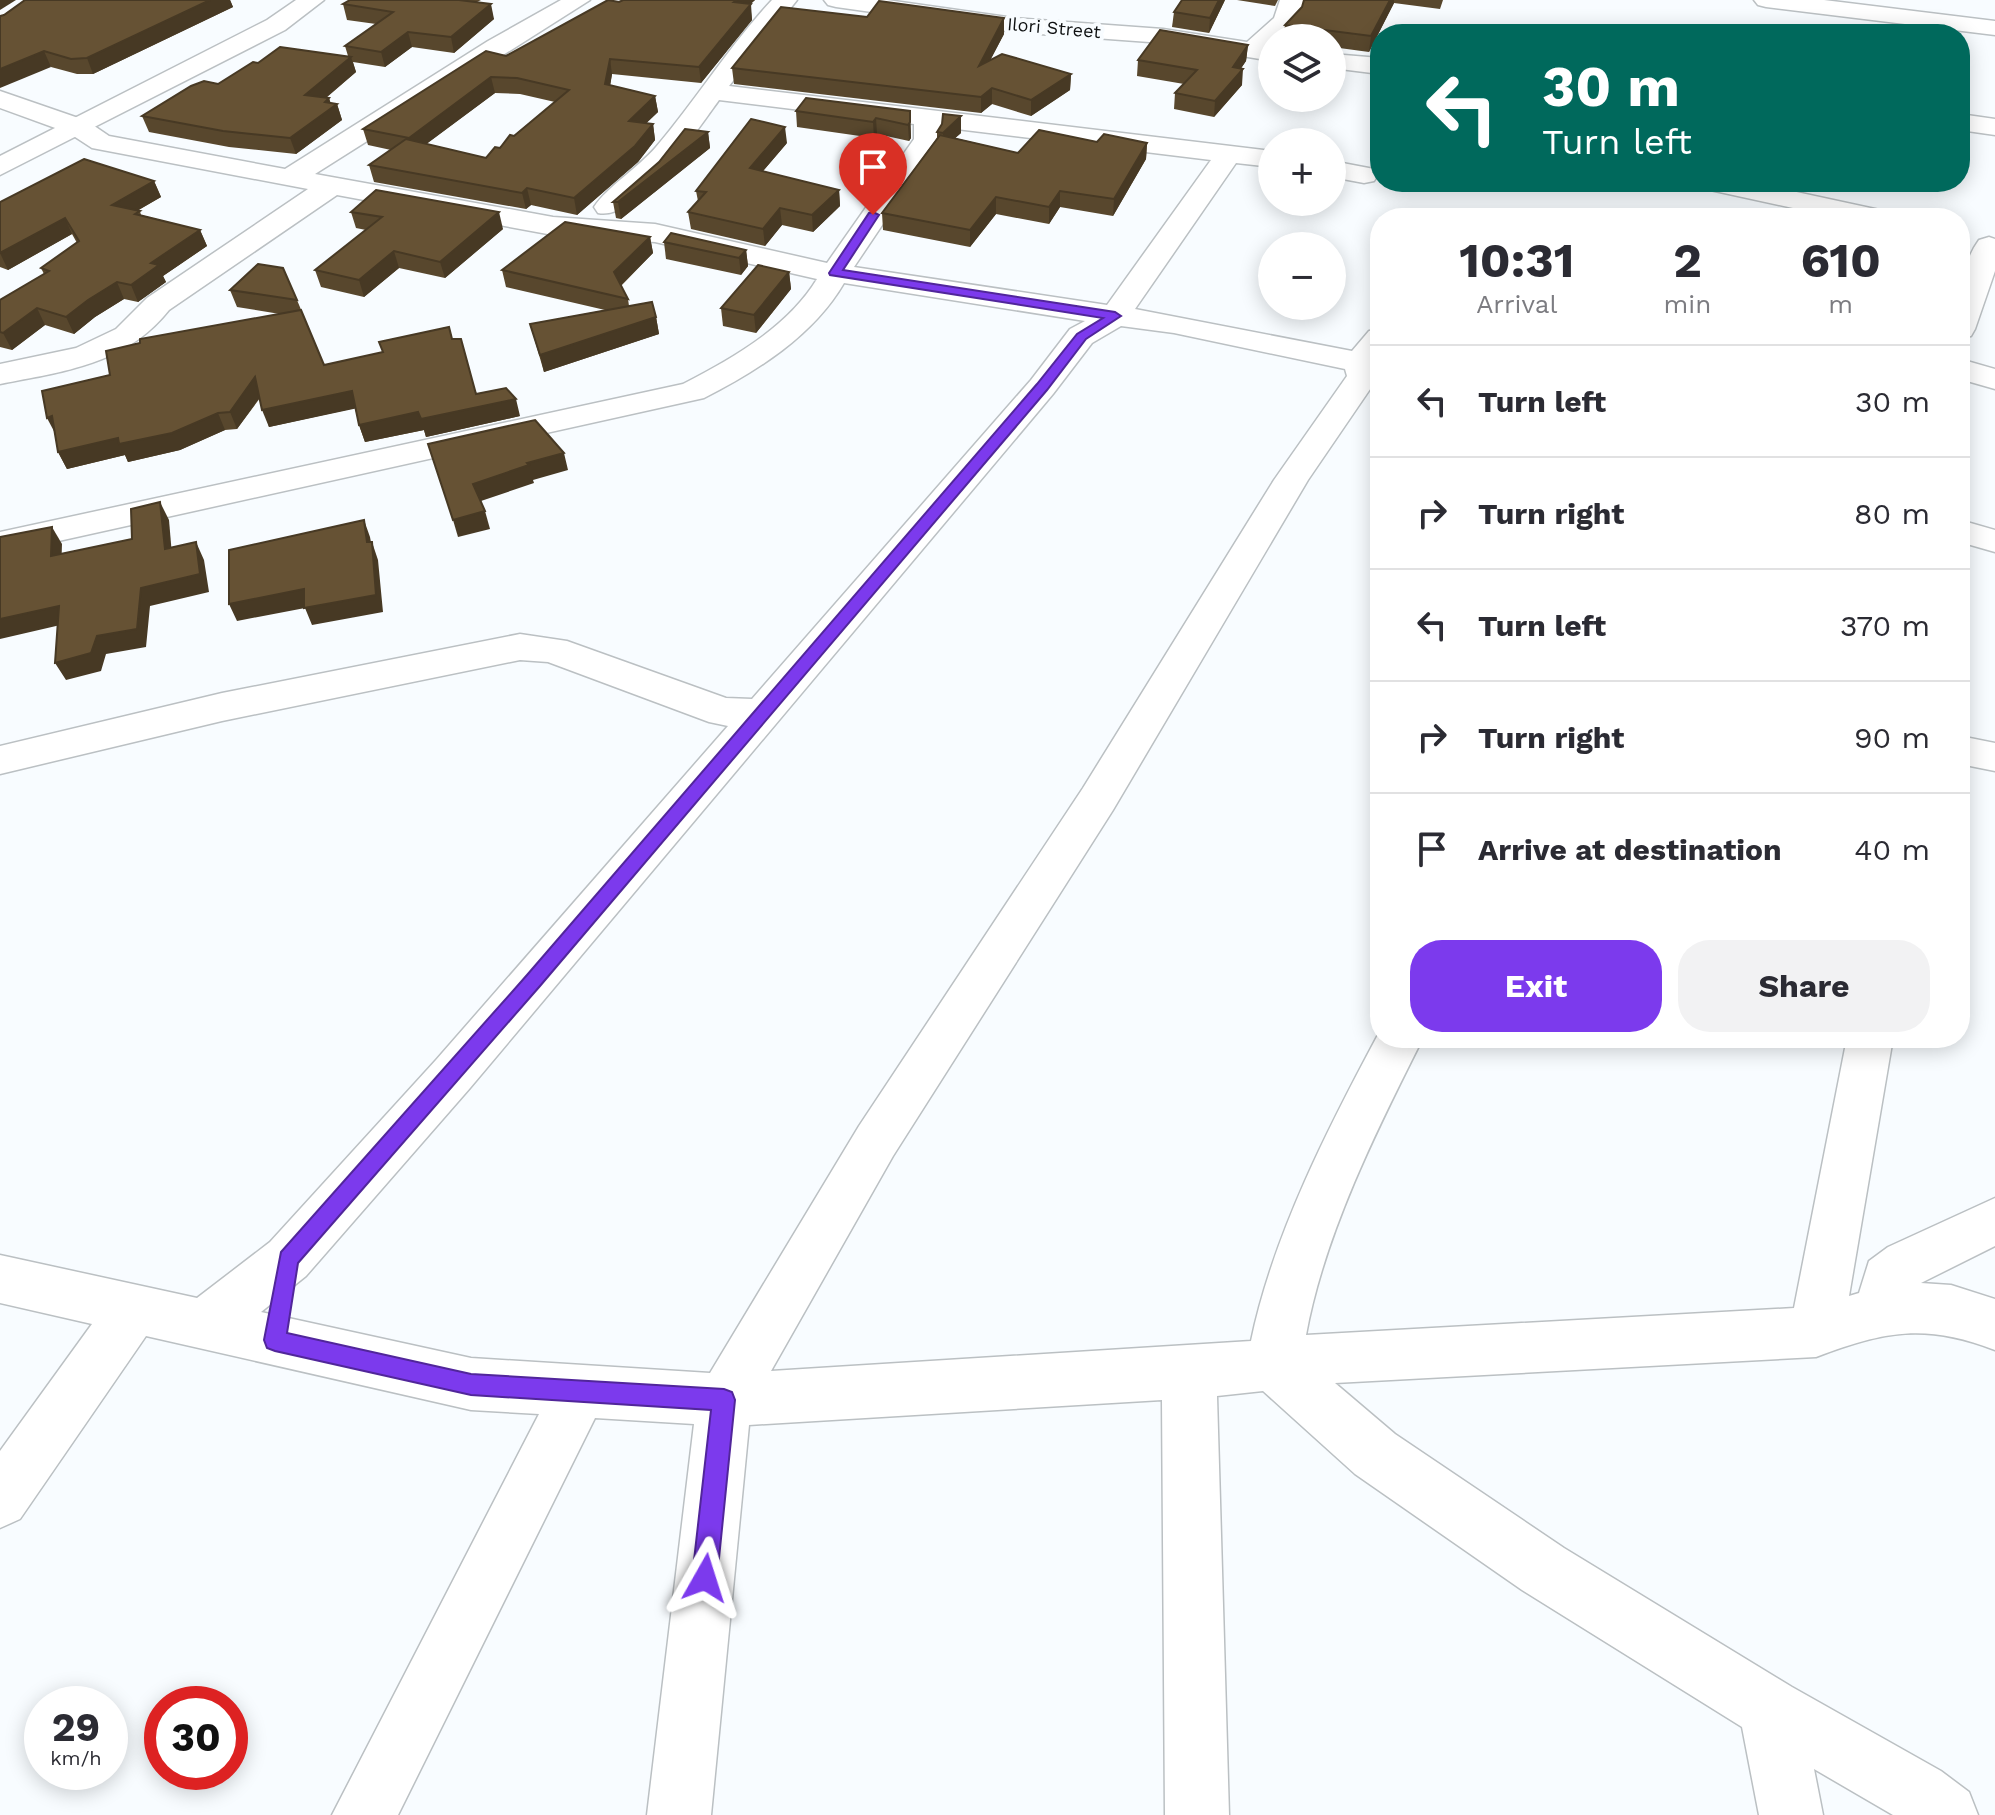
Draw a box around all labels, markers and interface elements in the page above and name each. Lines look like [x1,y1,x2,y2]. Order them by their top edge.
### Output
street label: Ilori Street [1006,13,1102,42]
map controls [1258,24,1346,320]
button: layers [1258,24,1346,112]
text: 30 m [1542,54,1680,120]
icon: left [1410,56,1514,160]
text: Turn left [1542,121,1692,163]
button: + [1258,128,1346,216]
pin [839,133,907,215]
icon: arrive [851,145,895,189]
button: − [1258,232,1346,320]
text: 10:31 [1459,232,1574,289]
text: 2 [1673,232,1702,289]
text: 610 [1801,232,1881,289]
text: Arrival [1476,289,1557,319]
text: min [1664,289,1711,319]
text: m [1828,289,1853,319]
icon: left [1410,379,1454,423]
text: Turn left [1478,384,1606,419]
text: 30 m [1855,384,1930,419]
icon: right [1410,491,1454,535]
text: Turn right [1478,496,1624,531]
text: 80 m [1854,496,1930,531]
icon: left [1410,603,1454,647]
text: Turn left [1478,608,1606,643]
text: 370 m [1840,608,1930,643]
icon: right [1410,715,1454,759]
text: Turn right [1478,720,1624,755]
text: 90 m [1854,720,1930,755]
icon: arrive [1410,827,1454,871]
text: Arrive at destination [1478,832,1782,867]
text: 40 m [1854,832,1930,867]
button: Exit [1410,940,1662,1032]
button: Share [1678,940,1930,1032]
position arrow [663,1536,747,1620]
speed limit sign: 30 [144,1686,248,1790]
text: 29 [52,1704,100,1751]
text: km/h [50,1746,102,1770]

